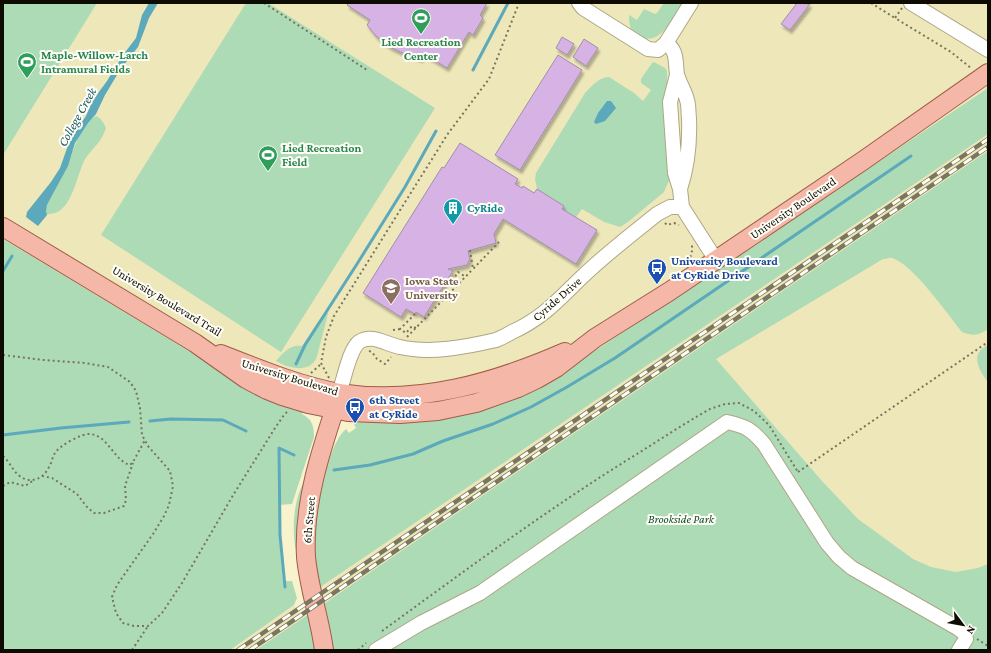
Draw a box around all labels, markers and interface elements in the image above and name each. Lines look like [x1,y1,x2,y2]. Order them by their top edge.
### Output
sports icon: Lied Recreation Center [410,7,432,35]
place label: Lied Recreation Center [381,35,461,63]
place label: Maple-Willow-Larch Intramural Fields [41,48,148,76]
sports icon: Maple-Willow-Larch Intramural Fields [16,51,38,79]
water label: College Creek [55,84,100,149]
place label: Lied Recreation Field [282,141,361,169]
sports icon: Lied Recreation Field [257,144,279,172]
street label: University Boulevard [747,174,839,242]
building icon: CyRide [442,197,464,225]
place label: CyRide [467,201,503,215]
place label: University Boulevard at CyRide Drive [671,254,778,282]
bus stop icon: University Boulevard at CyRide Drive [646,257,668,285]
street label: University Boulevard Trail [110,263,224,339]
place label: Iowa State University [405,274,459,302]
street label: Cyride Drive [530,274,584,324]
school or university icon: Iowa State University [380,277,402,305]
street label: University Boulevard [240,356,341,399]
place label: 6th Street at CyRide [369,393,420,421]
bus stop icon: 6th Street at CyRide [344,396,366,424]
street label: 6th Street [300,495,318,544]
park label: Brookside Park [648,512,715,526]
north arrow [943,605,983,645]
text: N [964,624,979,637]

